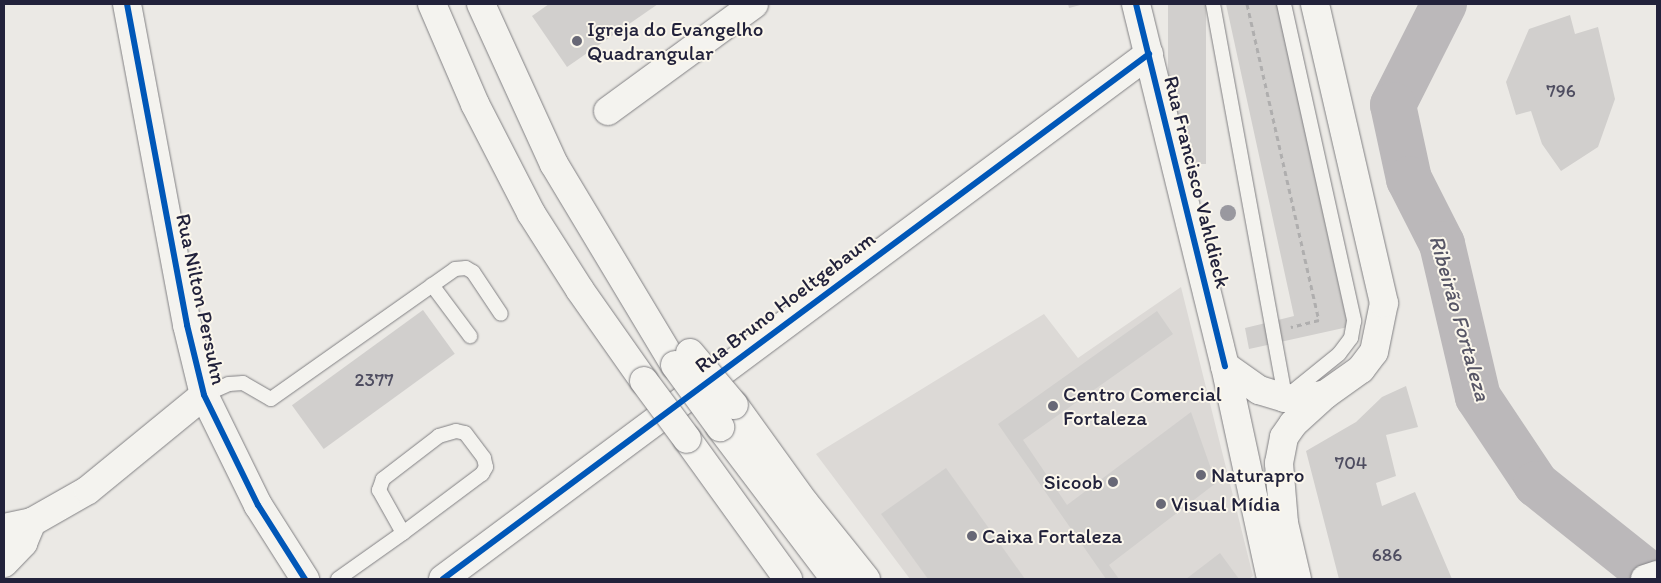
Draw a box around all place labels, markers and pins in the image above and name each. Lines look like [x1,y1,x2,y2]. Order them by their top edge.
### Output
place label: Igreja do Evangelho Quadrangular [587,16,762,66]
marker: Igreja do Evangelho Quadrangular [571,35,583,47]
place label: Centro Comercial Fortaleza [1063,381,1222,431]
marker: Centro Comercial Fortaleza [1047,400,1059,412]
place label: Naturapro [1211,462,1304,488]
place label: Sicoob [1044,469,1103,495]
marker: Naturapro [1195,469,1207,481]
marker: Sicoob [1107,476,1119,488]
place label: Visual Mídia [1171,491,1280,517]
marker: Visual Mídia [1155,498,1167,510]
place label: Caixa Fortaleza [982,523,1122,549]
marker: Caixa Fortaleza [966,530,978,542]

